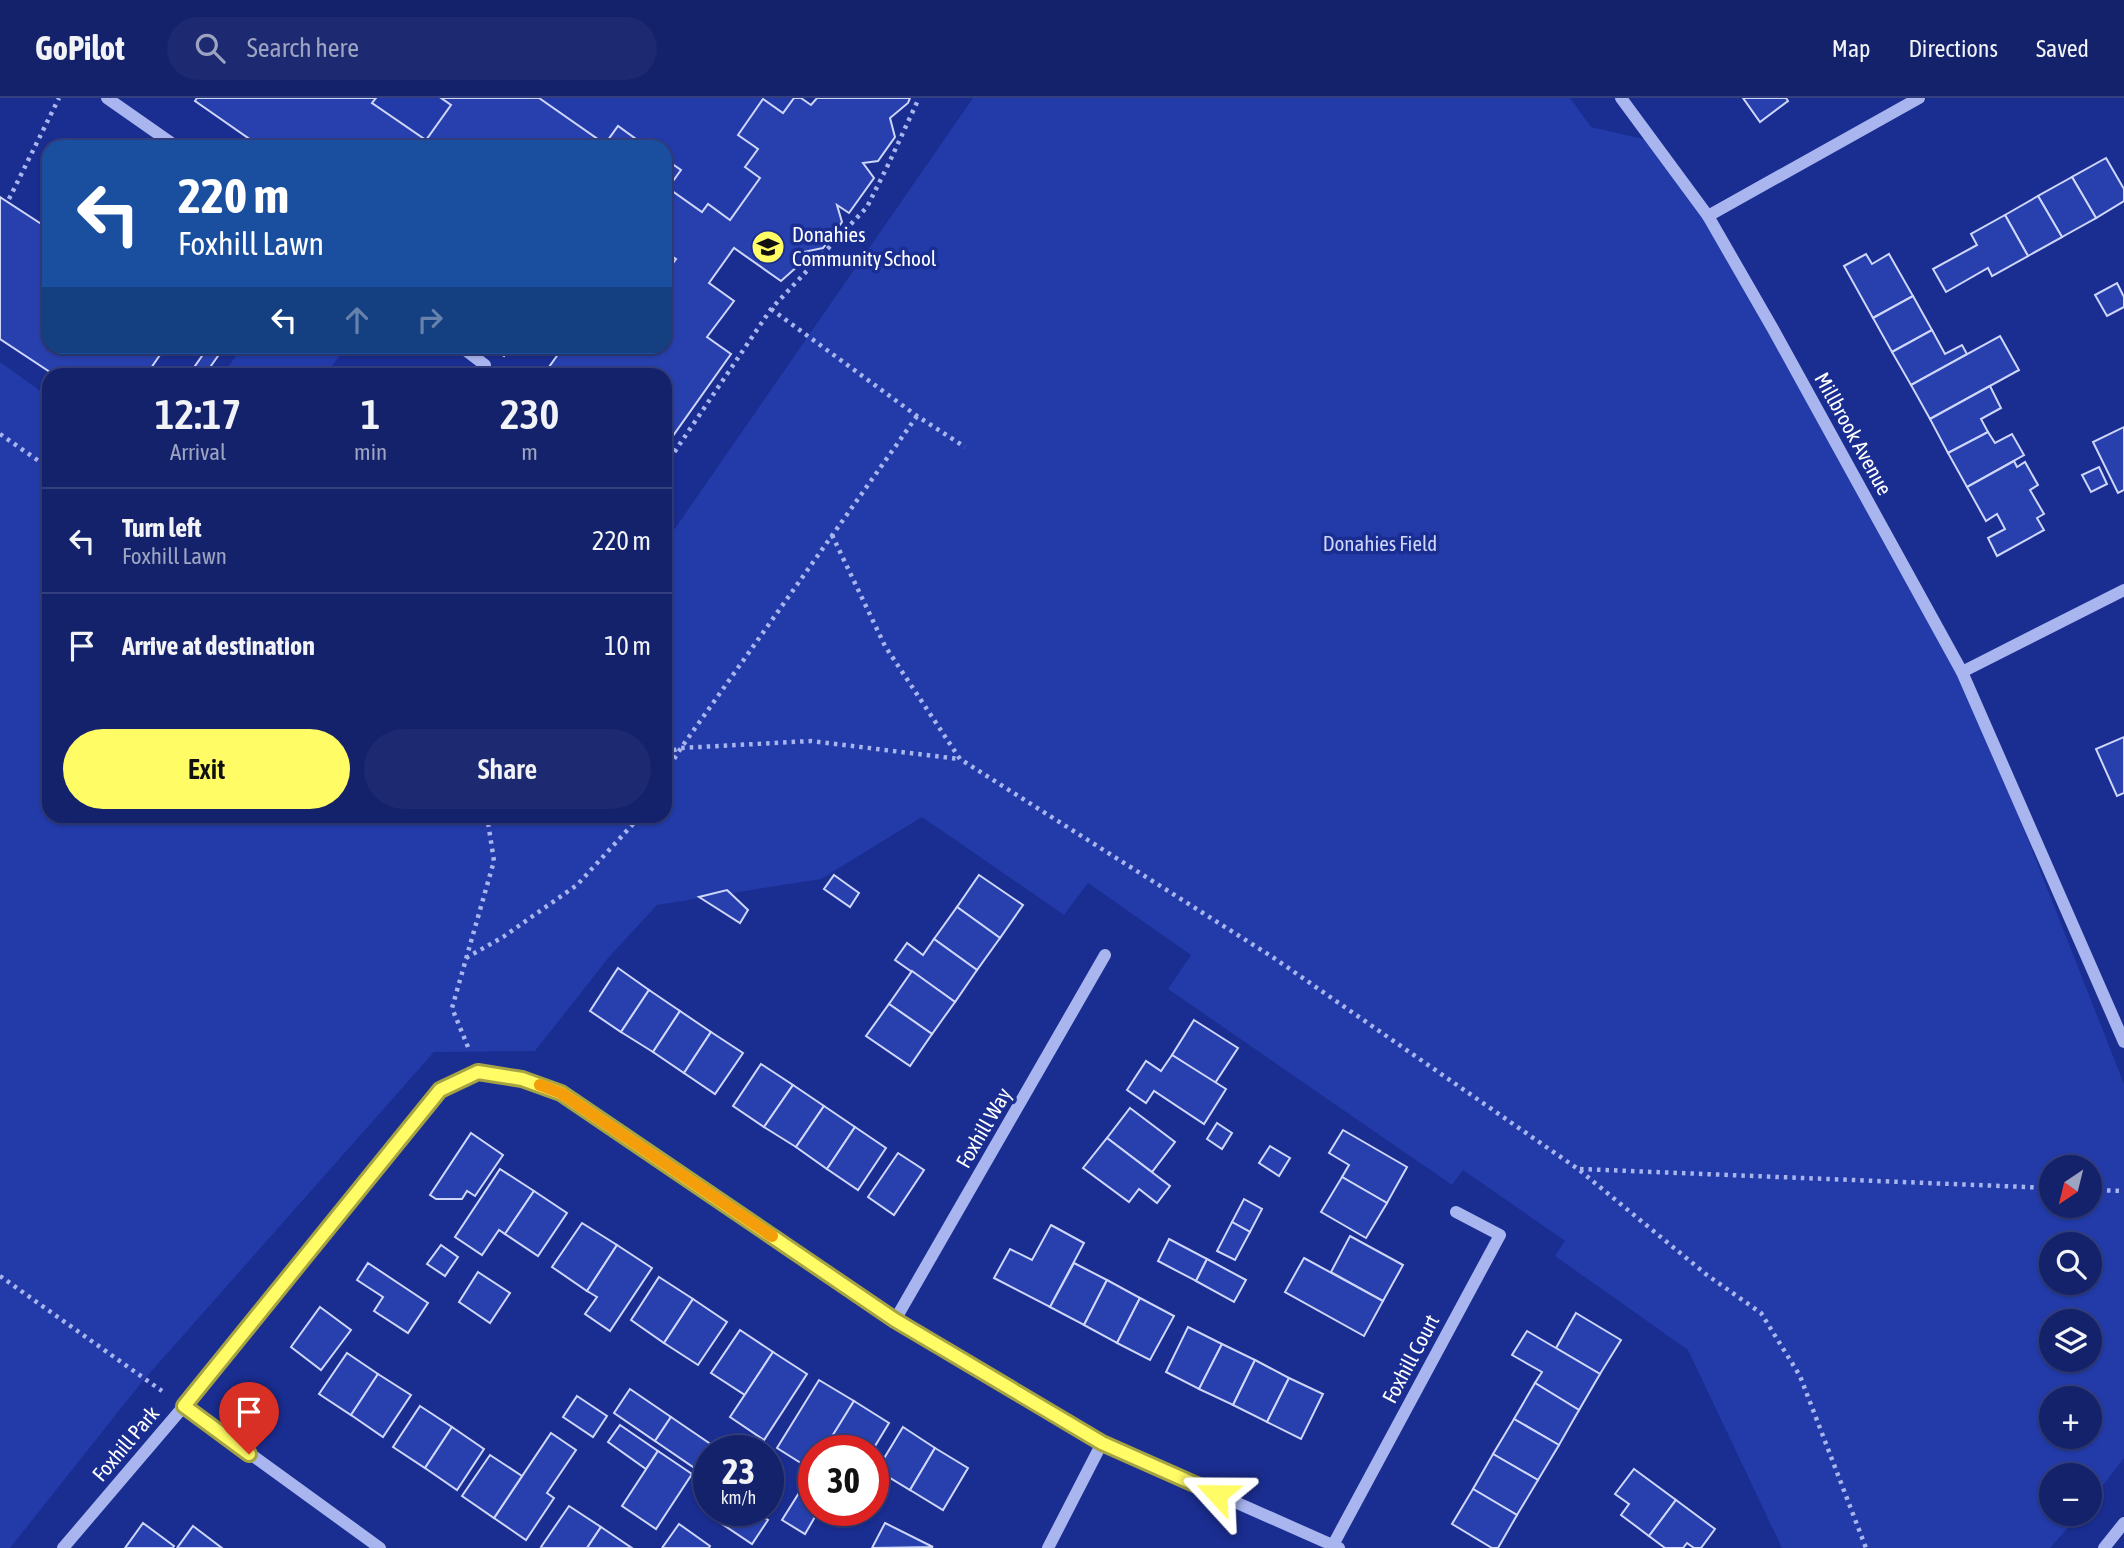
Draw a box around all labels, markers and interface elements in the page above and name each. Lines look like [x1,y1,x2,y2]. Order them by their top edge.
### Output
search box [167,17,657,80]
text: GoPilot [35,29,125,67]
icon: search [191,29,229,67]
text: Search here [247,33,359,63]
text: Map [1832,35,1870,62]
text: Directions [1908,35,1998,62]
text: Saved [2036,35,2089,62]
text: 220 m [178,167,289,223]
icon: left [63,168,154,259]
place label: Donahies Community School [792,222,937,270]
text: Foxhill Lawn [178,225,324,262]
school or university icon: Donahies Community School [749,228,787,266]
icon: left [265,301,303,339]
icon: ahead [338,301,376,339]
icon: right [411,301,449,339]
street label: Millbrook Avenue [1810,368,1897,499]
text: 12:17 [155,390,241,438]
text: 1 [361,390,380,438]
text: 230 [500,390,559,438]
text: Arrival [170,439,226,465]
text: min [354,439,387,465]
text: m [521,439,538,465]
text: Turn left [122,513,202,543]
icon: left [63,522,101,560]
text: 220 m [592,526,651,556]
park label: Donahies Field [1323,531,1437,555]
text: Foxhill Lawn [122,543,227,569]
icon: arrive [63,627,101,665]
text: Arrive at destination [122,631,315,661]
text: 10 m [604,631,651,661]
button: Exit [63,729,350,809]
button: Share [364,729,651,809]
street label: Foxhill Way [951,1083,1016,1172]
north arrow [2039,1155,2102,1218]
map controls [2039,1155,2102,1526]
button: search [2039,1232,2102,1295]
button: layers [2039,1309,2102,1372]
street label: Foxhill Court [1377,1310,1443,1407]
pin [219,1382,279,1454]
button: + [2039,1386,2102,1449]
icon: arrive [230,1393,268,1431]
street label: Foxhill Park [87,1401,163,1486]
speed limit sign: 30 [798,1435,889,1526]
text: 23 [722,1451,755,1491]
position arrow [1180,1457,1254,1531]
button: − [2039,1463,2102,1526]
text: km/h [721,1487,756,1508]

